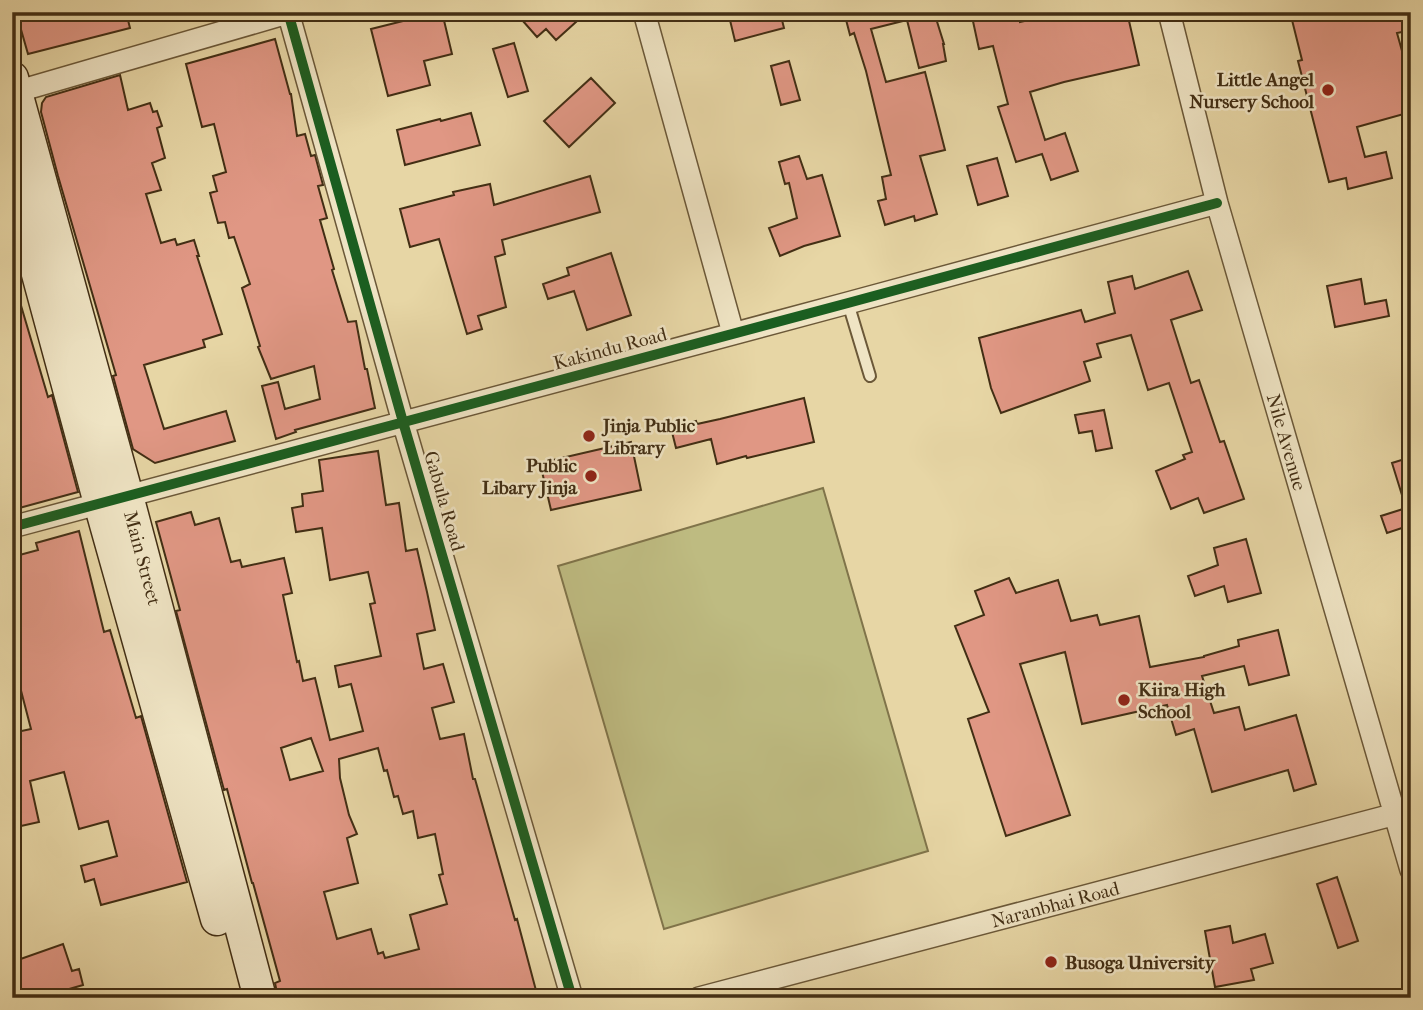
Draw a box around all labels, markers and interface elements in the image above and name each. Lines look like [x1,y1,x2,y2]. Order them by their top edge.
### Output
place label: Little Angel Nursery School [1189,69,1315,113]
marker: Little Angel Nursery School [1320,82,1336,98]
street label: Kakindu Road [551,323,670,375]
street label: Nile Avenue [1262,391,1310,493]
place label: Jinja Public Library [601,415,696,459]
marker: Jinja Public Library [581,428,597,444]
street label: Gabula Road [419,449,469,555]
place label: Public Libary Jinja [482,455,578,499]
marker: Public Libary Jinja [583,468,599,484]
street label: Main Street [119,509,165,608]
place label: Kiira High School [1138,679,1226,723]
marker: Kiira High School [1116,692,1132,708]
street label: Naranbhai Road [989,877,1122,933]
place label: Busoga University [1065,952,1216,974]
marker: Busoga University [1043,954,1059,970]

